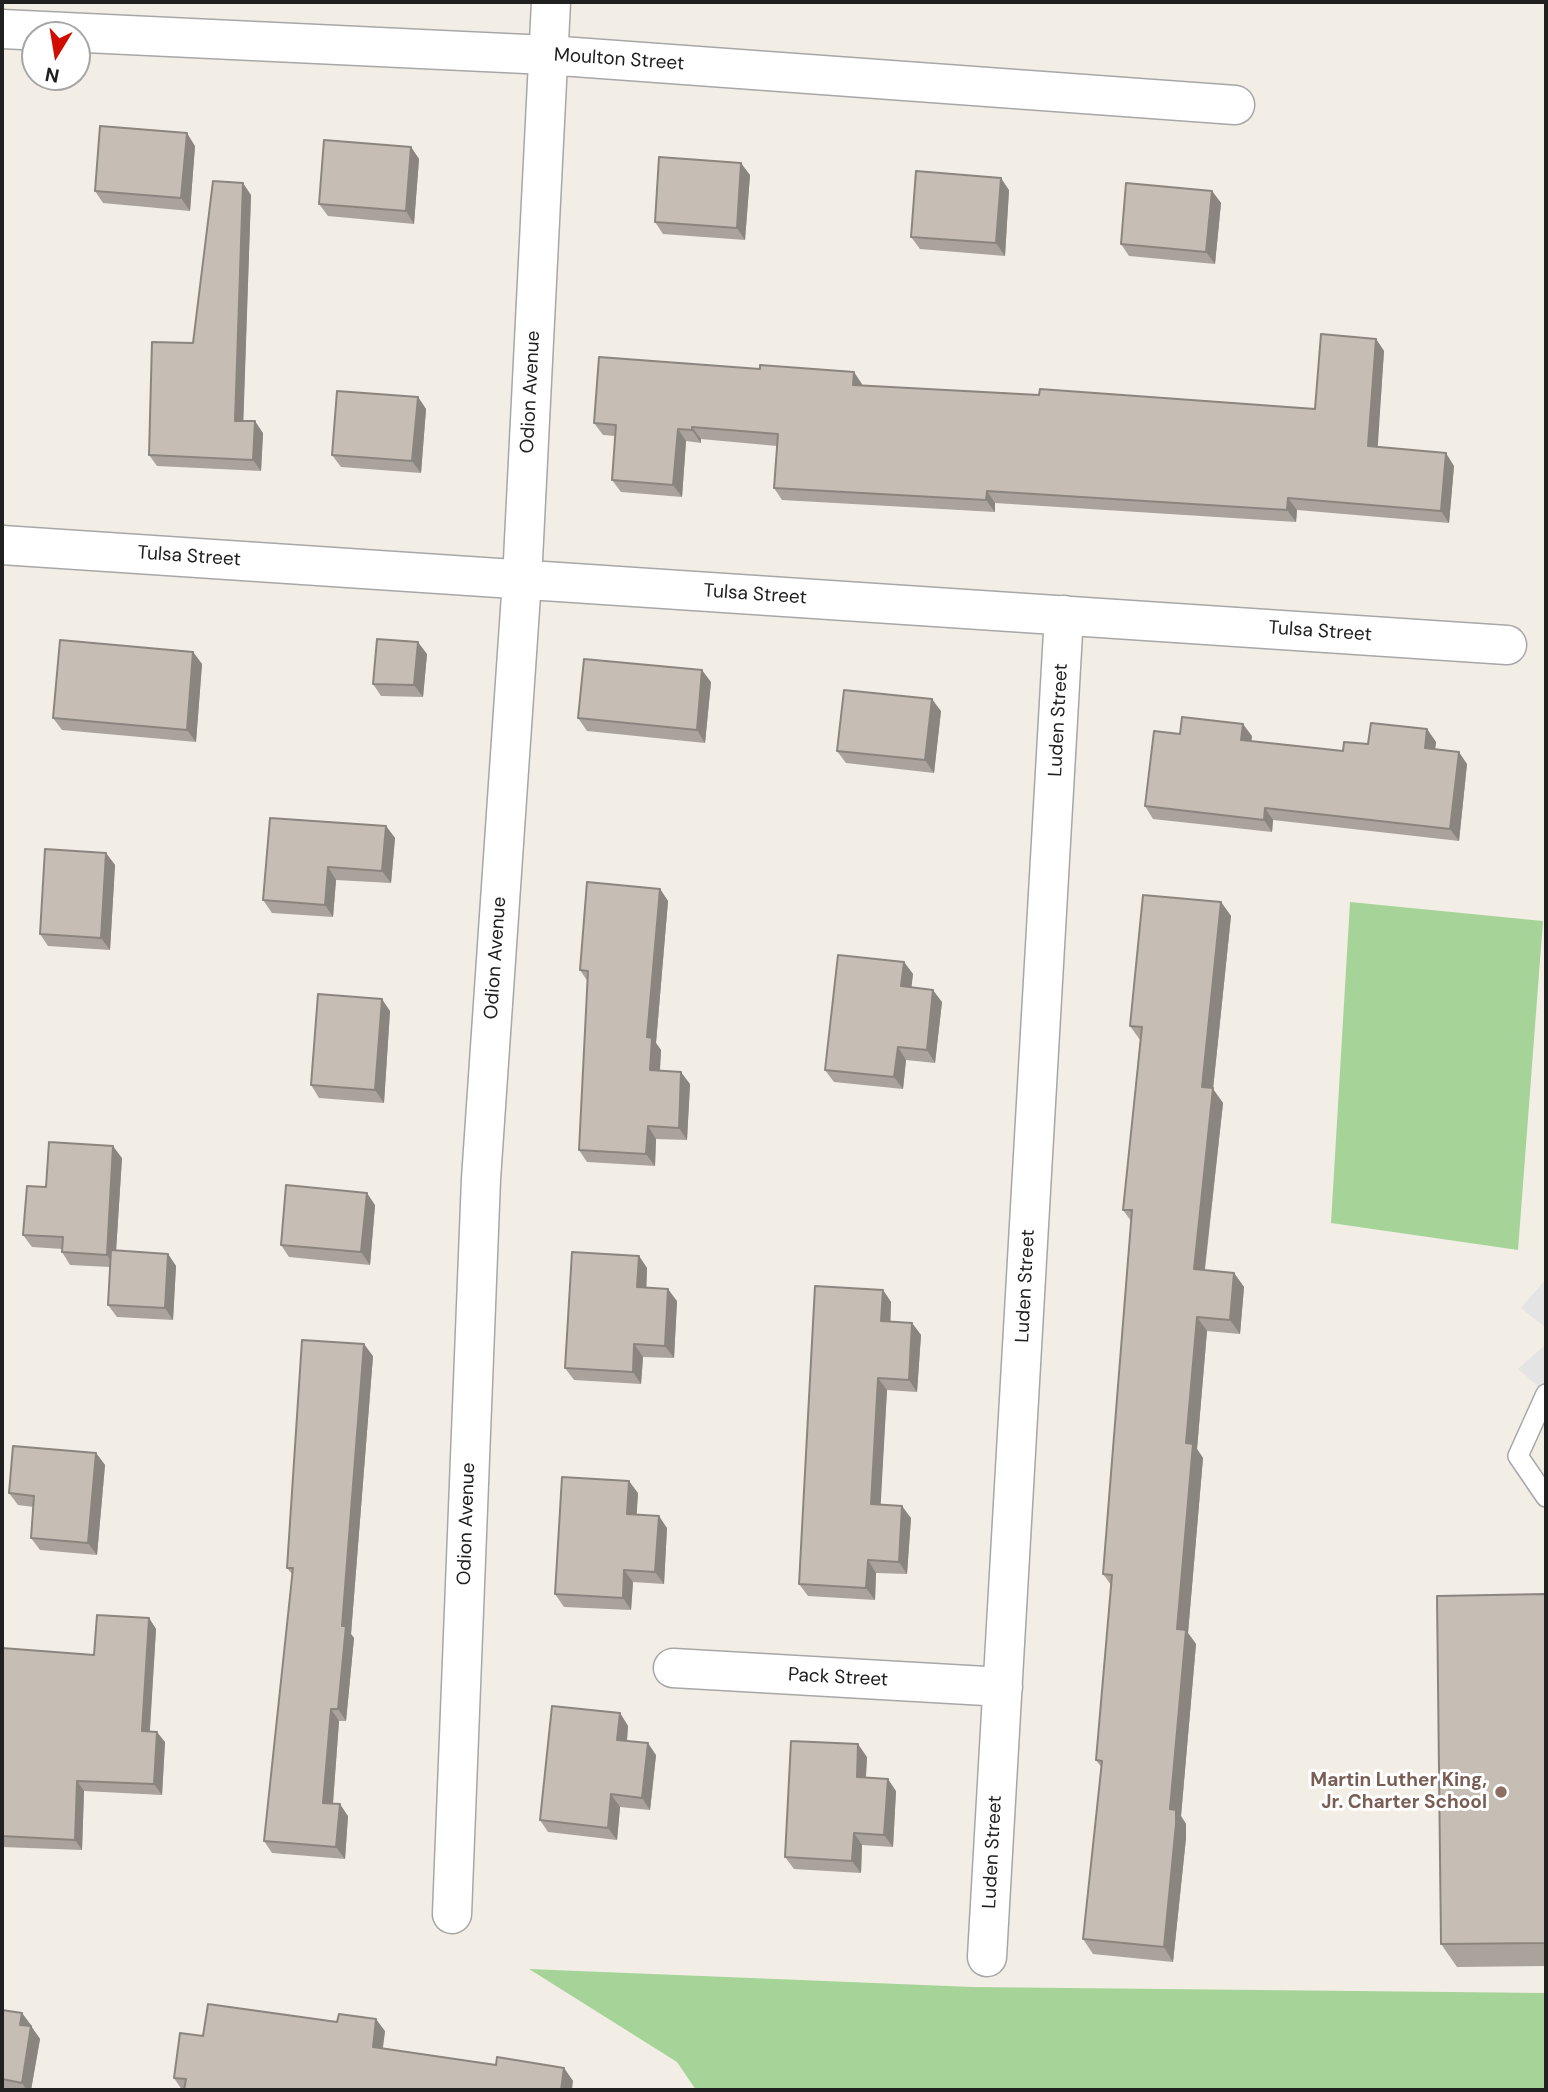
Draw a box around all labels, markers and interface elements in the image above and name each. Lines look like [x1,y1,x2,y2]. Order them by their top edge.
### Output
north arrow [21,21,91,91]
street label: Moulton Street [553,44,685,76]
text: N [43,62,61,89]
street label: Odion Avenue [516,330,546,454]
street label: Tulsa Street [137,542,241,572]
street label: Tulsa Street [703,580,807,610]
street label: Tulsa Street [1268,617,1372,647]
street label: Luden Street [1045,663,1073,777]
street label: Odion Avenue [480,896,512,1020]
street label: Luden Street [1012,1229,1040,1343]
street label: Odion Avenue [453,1462,481,1586]
street label: Pack Street [787,1664,889,1692]
place label: Martin Luther King, Jr. Charter School [1310,1770,1487,1814]
marker: Martin Luther King, Jr. Charter School [1493,1784,1509,1800]
street label: Luden Street [979,1795,1007,1909]

